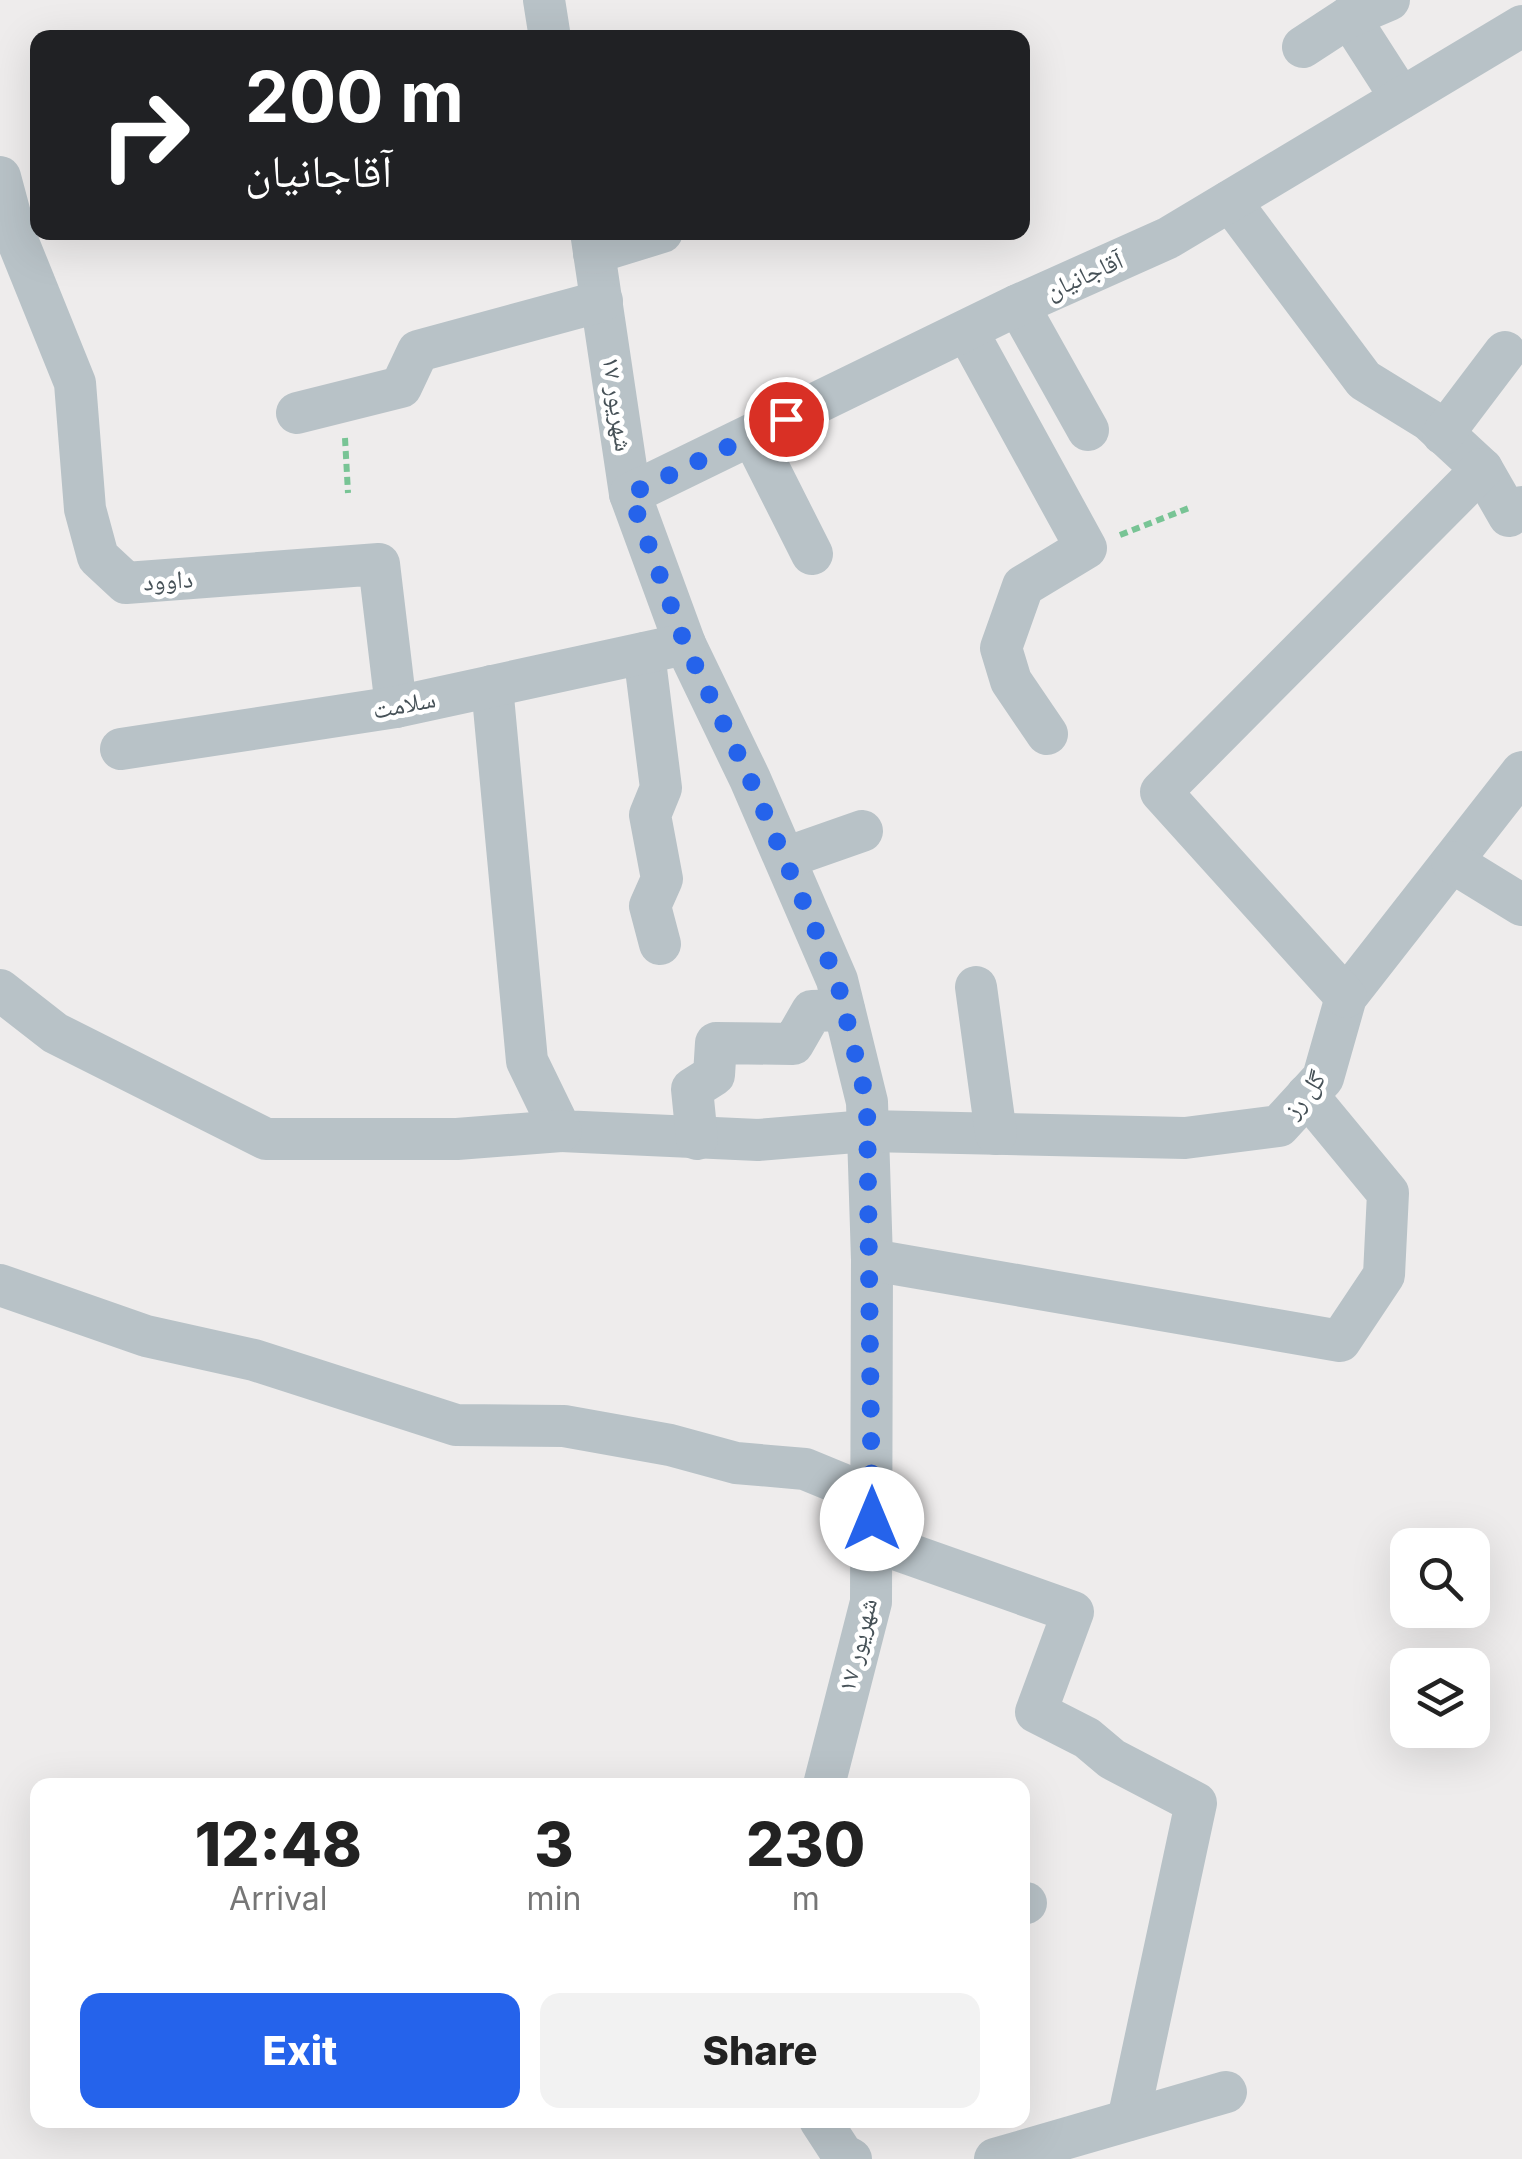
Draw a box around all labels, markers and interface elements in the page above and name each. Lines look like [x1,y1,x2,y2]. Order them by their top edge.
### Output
text: 200 m [245,54,464,139]
icon: right [80,70,210,200]
text: آقاجانیان [245,143,392,198]
street label: آقاجانیان [1041,244,1128,306]
street label: ۱۷ شهریور [597,355,639,453]
pin [744,377,829,462]
icon: arrive [759,392,814,447]
street label: داوود [142,563,194,597]
street label: سلامت [370,683,438,725]
street label: گل رز [1276,1064,1332,1125]
position arrow [820,1467,924,1571]
map controls [1390,1528,1490,1748]
button: search [1390,1528,1490,1628]
street label: ۱۷ شهریور [831,1595,883,1695]
button: layers [1390,1648,1490,1748]
text: 12:48 [195,1808,362,1880]
text: 3 [534,1808,574,1880]
text: 230 [746,1808,865,1880]
text: Arrival [229,1879,328,1918]
text: min [527,1879,581,1918]
text: m [792,1879,820,1918]
button: Exit [80,1993,520,2108]
button: Share [540,1993,980,2108]

